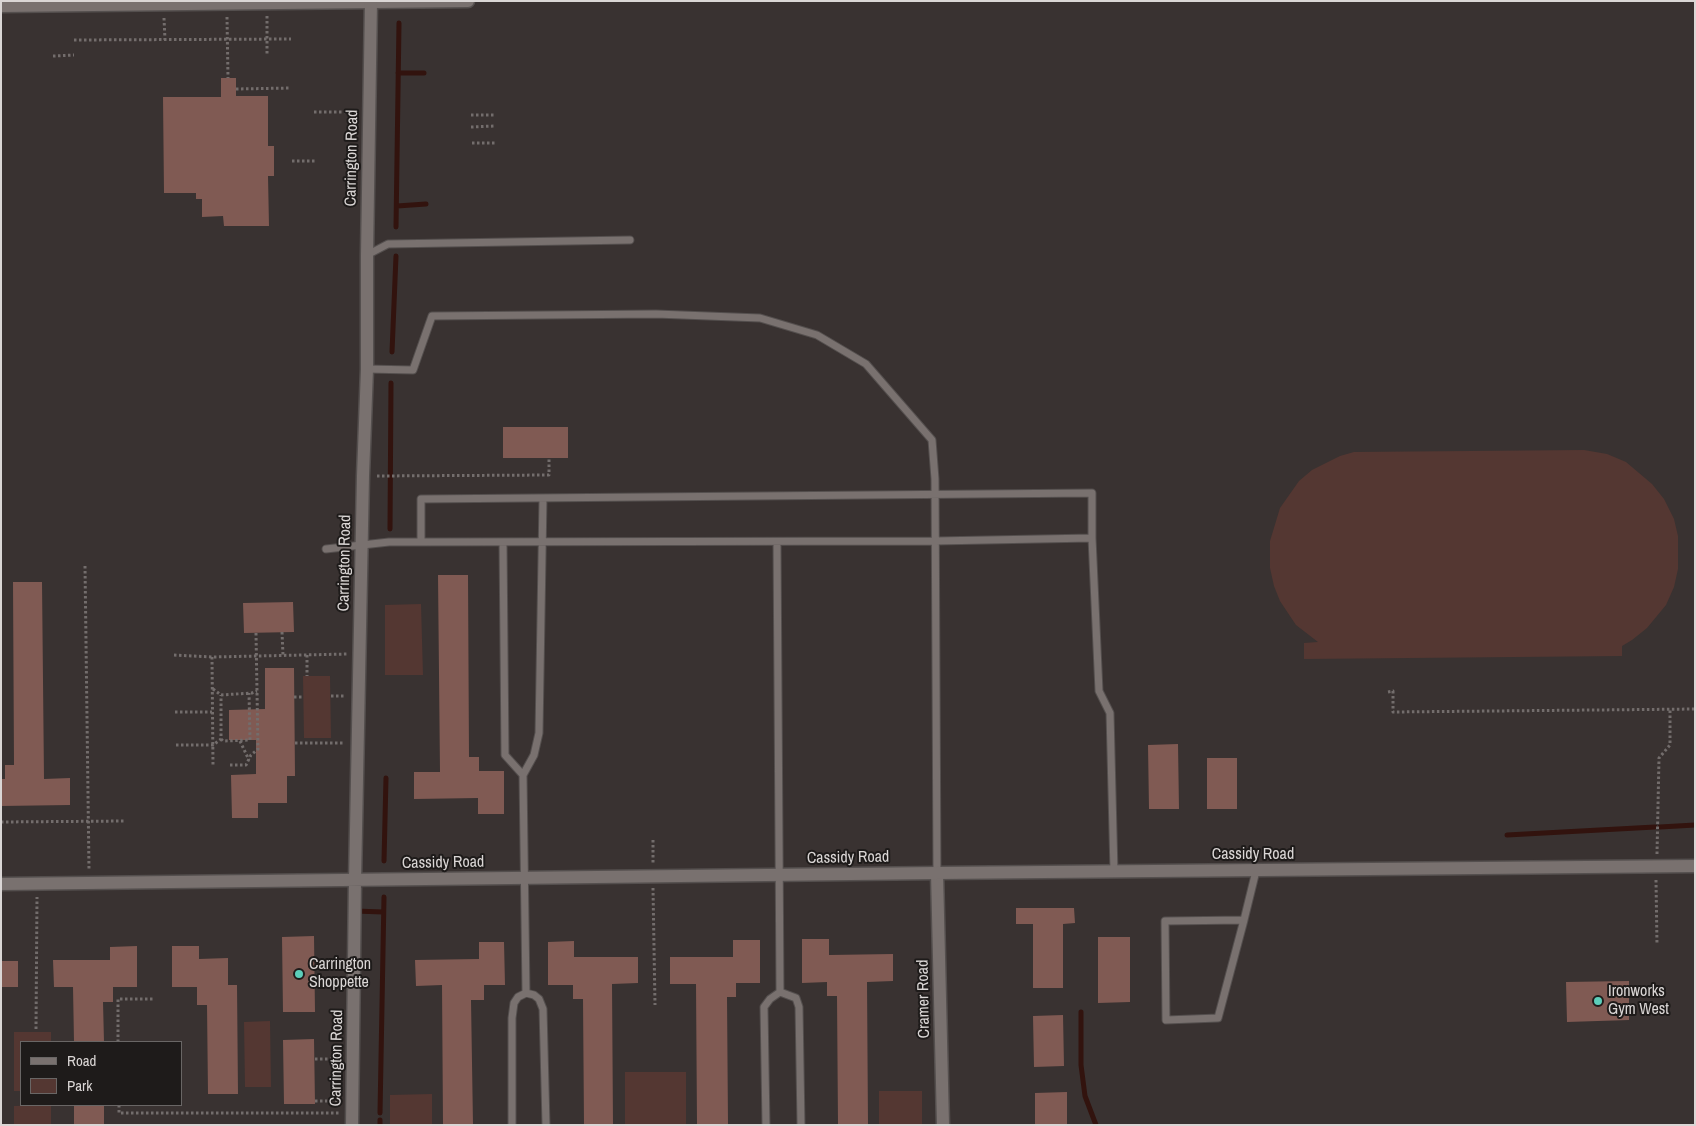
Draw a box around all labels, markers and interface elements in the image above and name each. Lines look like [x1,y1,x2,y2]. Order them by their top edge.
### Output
street label: Carrington Road [342,109,362,207]
street label: Carrington Road [335,514,355,612]
street label: Cassidy Road [1212,845,1294,865]
street label: Cassidy Road [807,848,889,868]
street label: Cassidy Road [402,853,484,873]
place label: Carrington Shoppette [309,955,371,993]
street label: Cramer Road [914,959,934,1039]
marker: Carrington Shoppette [293,968,305,980]
place label: Ironworks Gym West [1608,982,1669,1020]
marker: Ironworks Gym West [1592,995,1604,1007]
street label: Carrington Road [327,1009,347,1107]
legend [20,1041,182,1106]
text: Road [67,1050,96,1071]
text: Park [67,1075,92,1096]

